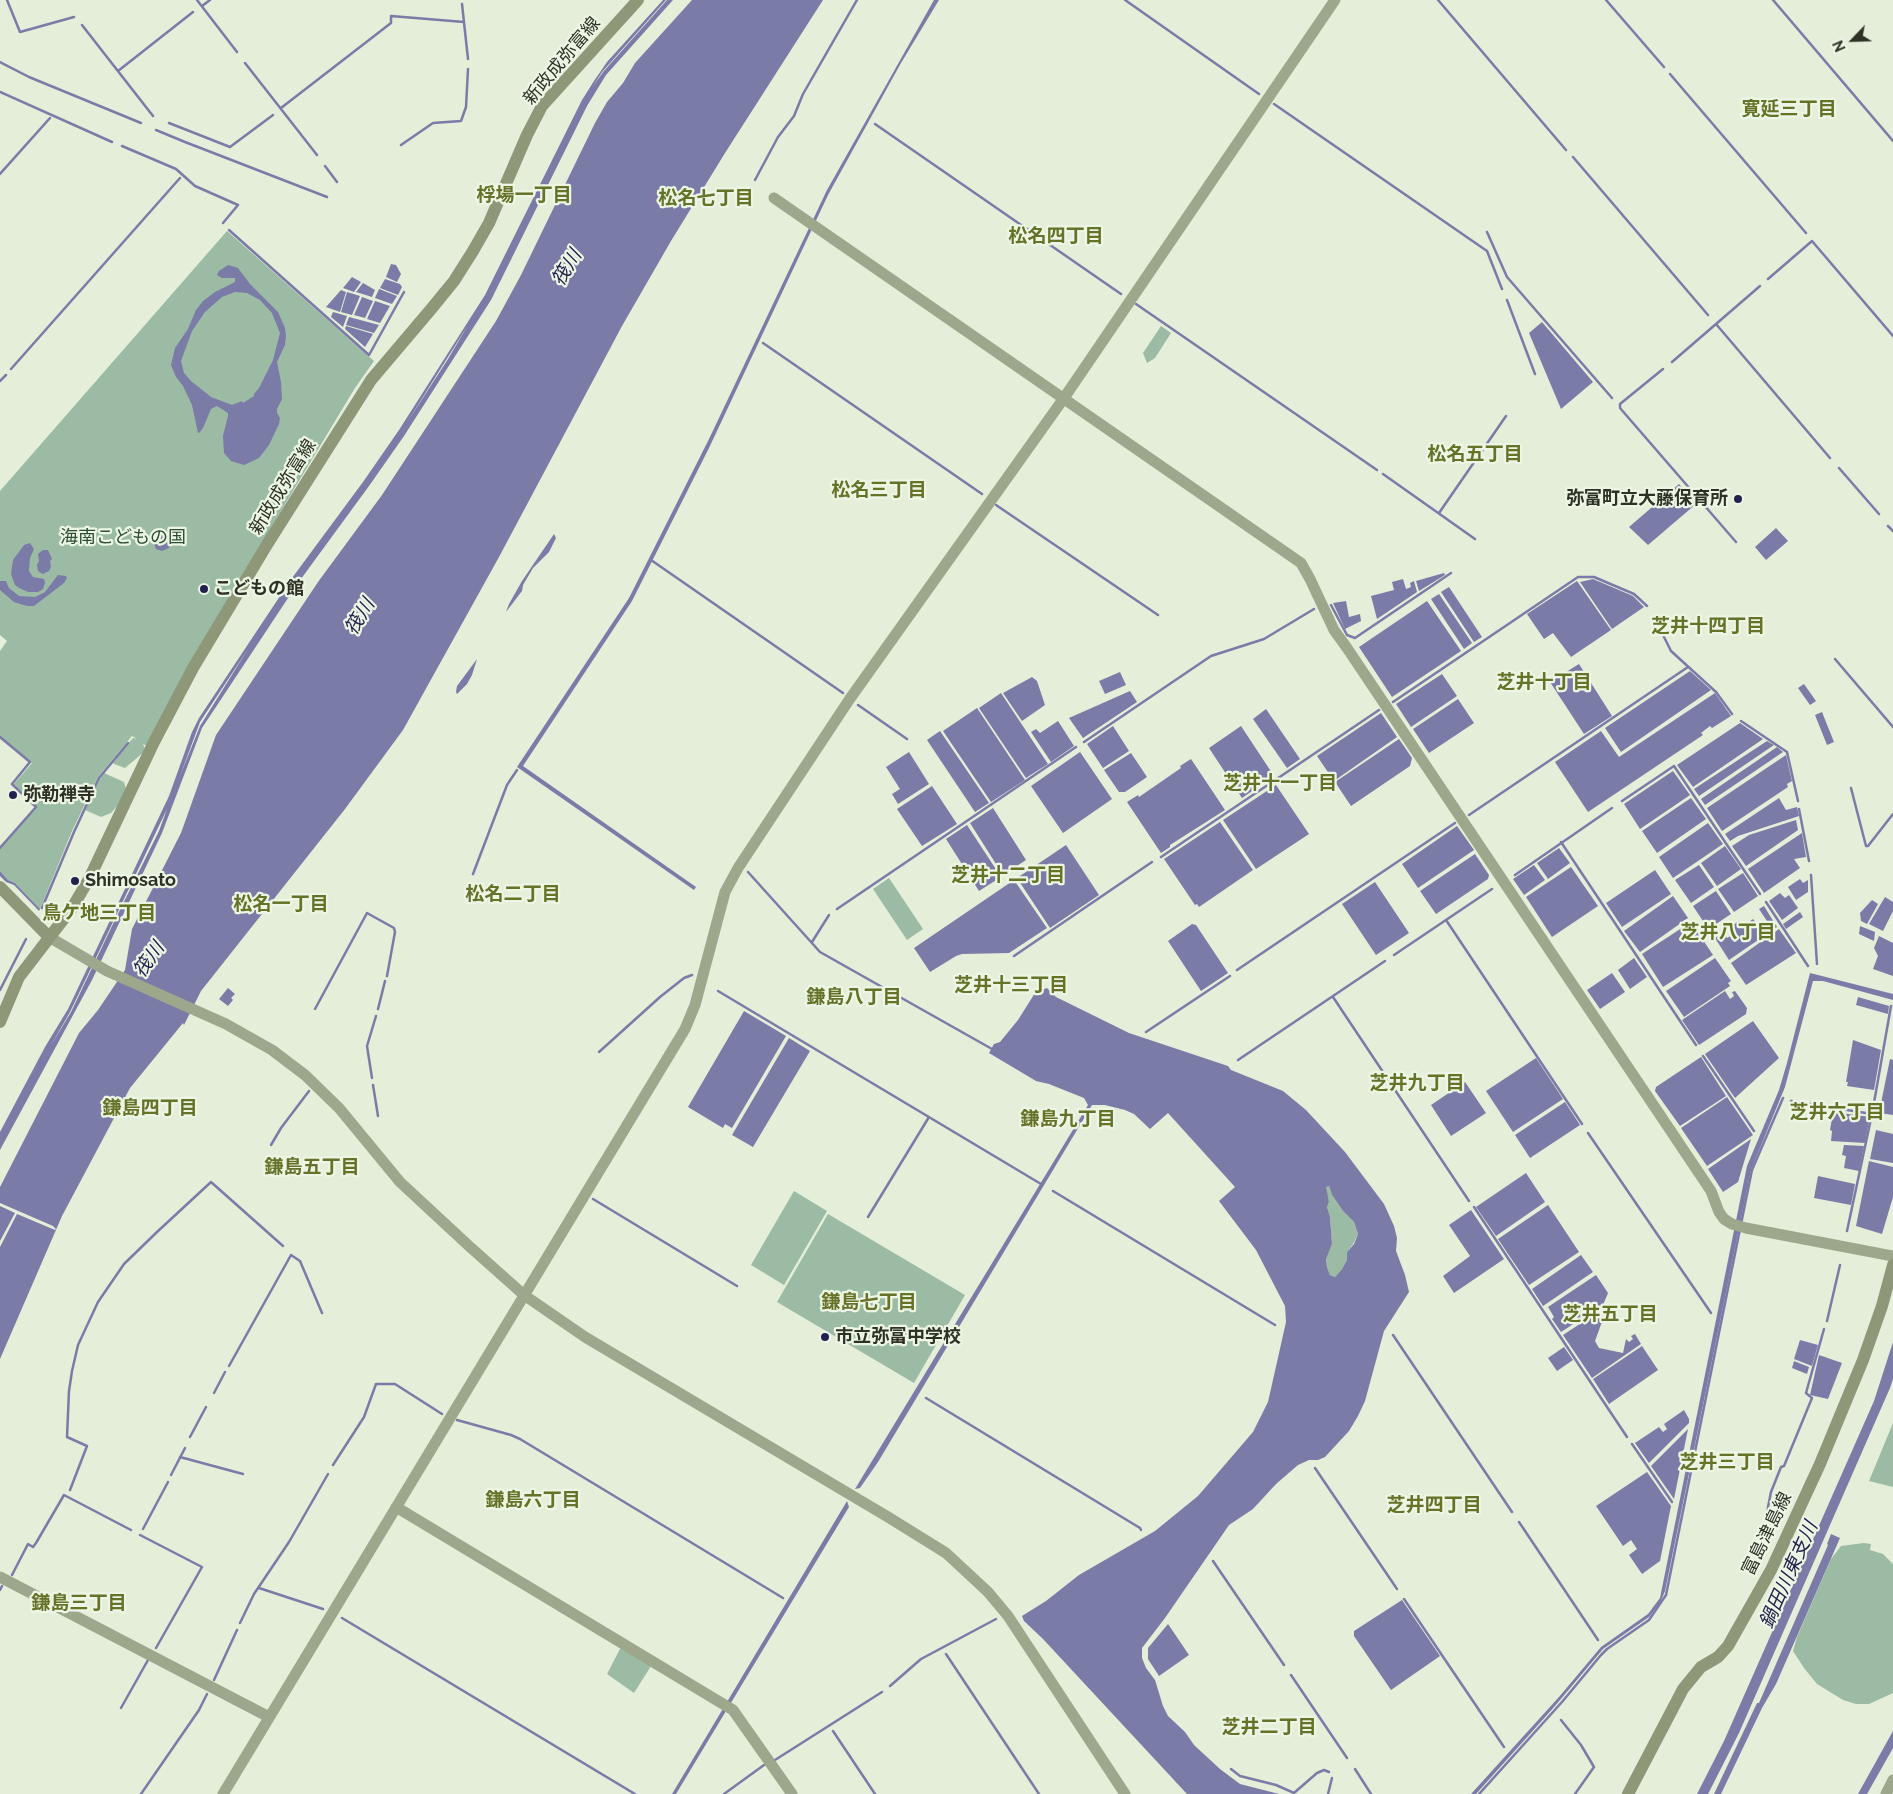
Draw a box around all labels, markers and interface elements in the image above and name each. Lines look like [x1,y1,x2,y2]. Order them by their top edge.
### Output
street label: 新政成弥富線 [519,13,605,109]
north arrow [1828,15,1878,65]
text: N [1830,38,1849,54]
district label: 寛延三丁目 [1742,98,1836,120]
district label: 桴場一丁目 [477,184,571,206]
district label: 松名七丁目 [659,187,753,209]
district label: 松名四丁目 [1009,225,1103,247]
water label: 筏川 [547,246,587,290]
street label: 新政成弥富線 [245,435,321,539]
district label: 松名五丁目 [1428,443,1522,465]
district label: 松名三丁目 [832,479,926,501]
place label: 弥富町立大藤保育所 [1566,488,1728,510]
marker: 弥富町立大藤保育所 [1732,493,1744,505]
park label: 海南こどもの国 [60,527,186,549]
place label: こどもの館 [214,578,304,600]
marker: こどもの館 [198,583,210,595]
water label: 筏川 [340,595,380,639]
district label: 芝井十四丁目 [1651,615,1765,637]
district label: 芝井十丁目 [1497,671,1591,693]
district label: 芝井十一丁目 [1223,772,1337,794]
place label: 弥勒禅寺 [23,784,95,806]
marker: 弥勒禅寺 [7,789,19,801]
district label: 芝井十二丁目 [951,864,1065,886]
place label: Shimosato [85,870,176,892]
marker: Shimosato [69,875,81,887]
district label: 松名二丁目 [466,883,560,905]
district label: 松名一丁目 [234,893,328,915]
district label: 鳥ケ地三丁目 [42,902,156,924]
district label: 芝井八丁目 [1681,921,1775,943]
water label: 筏川 [129,938,169,982]
district label: 芝井十三丁目 [954,974,1068,996]
district label: 鎌島八丁目 [807,986,901,1008]
district label: 芝井九丁目 [1370,1072,1464,1094]
district label: 鎌島四丁目 [103,1097,197,1119]
district label: 芝井六丁目 [1790,1101,1884,1123]
district label: 鎌島九丁目 [1021,1108,1115,1130]
district label: 鎌島五丁目 [265,1156,359,1178]
district label: 鎌島七丁目 [822,1291,916,1313]
district label: 芝井五丁目 [1563,1303,1657,1325]
place label: 市立弥冨中学校 [835,1326,961,1348]
marker: 市立弥冨中学校 [819,1331,831,1343]
district label: 芝井三丁目 [1680,1451,1774,1473]
district label: 鎌島六丁目 [486,1489,580,1511]
street label: 富島津島線 [1738,1489,1796,1579]
district label: 芝井四丁目 [1387,1494,1481,1516]
water label: 鍋田川東支川 [1755,1518,1823,1632]
district label: 鎌島三丁目 [32,1592,126,1614]
district label: 芝井二丁目 [1222,1716,1316,1738]

